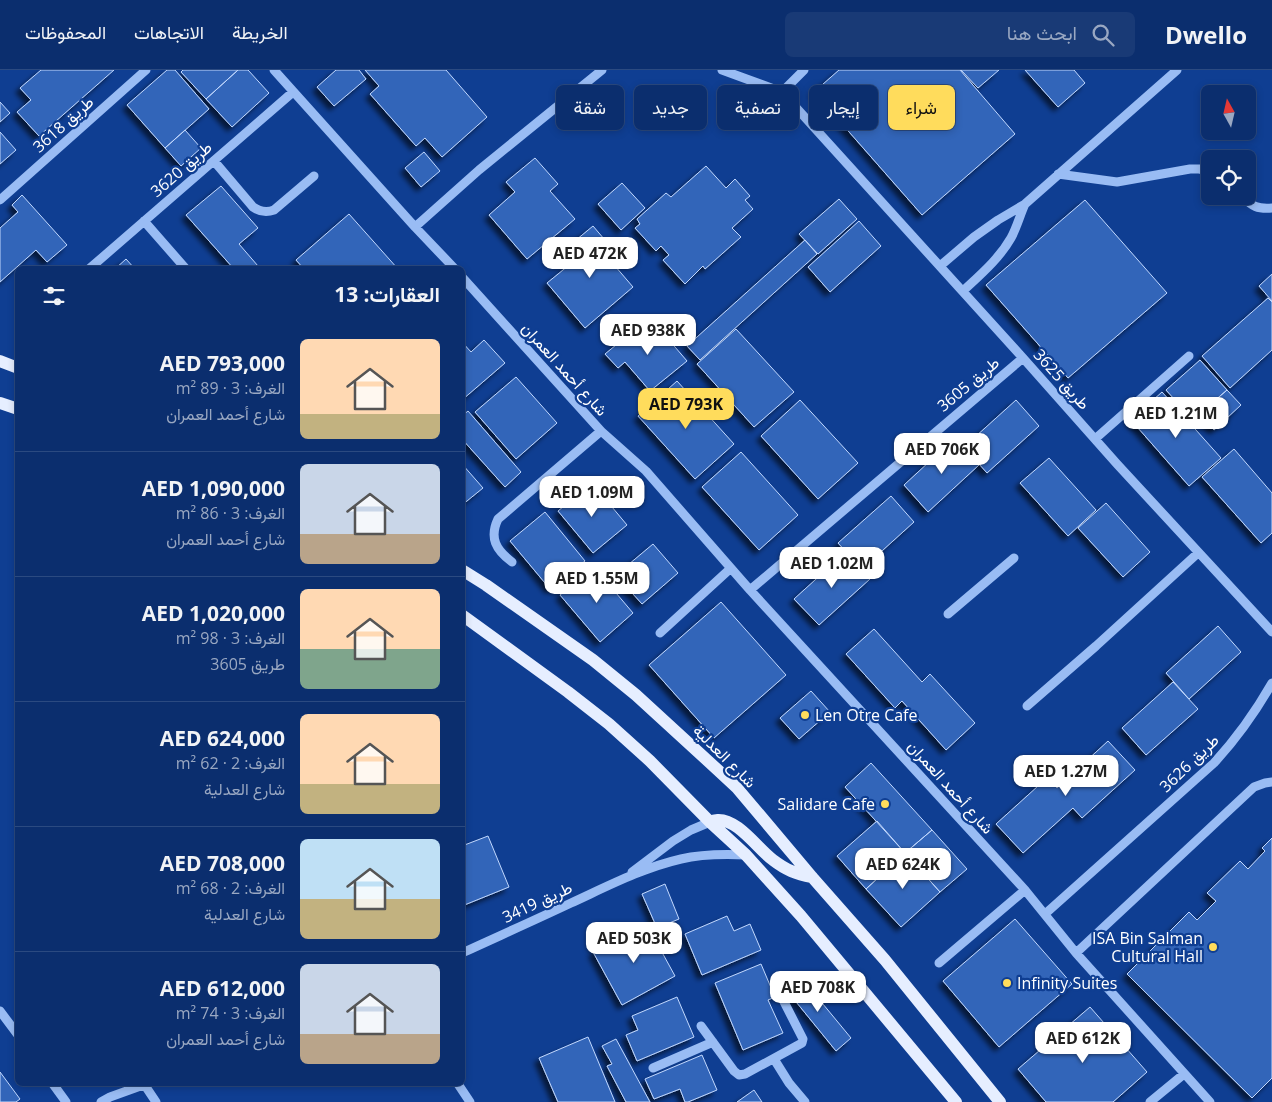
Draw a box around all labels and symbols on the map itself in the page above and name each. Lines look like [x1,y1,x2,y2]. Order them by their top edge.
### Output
north arrow [1201,85,1256,140]
street label: طريق 3618 [28,91,98,157]
street label: طريق 3620 [146,136,216,202]
pin: AED 472K [538,236,642,279]
pin: AED 938K [596,314,700,356]
street label: شارع أحمد العمران [516,317,613,421]
street label: طريق 3625 [1029,344,1095,414]
street label: طريق 3605 [932,352,1004,416]
pin: AED 793K [634,388,738,430]
pin: AED 1.21M [1119,396,1233,439]
pin: AED 706K [890,432,994,475]
pin: AED 1.09M [535,476,649,518]
pin: AED 1.02M [775,546,889,589]
pin: AED 1.55M [540,562,654,604]
place label: Len Otre Cafe [815,704,917,726]
marker: Len Otre Cafe [799,709,811,721]
street label: شارع العدلية [688,720,761,793]
street label: طريق 3626 [1155,729,1223,797]
street label: شارع أحمد العمران [902,735,999,839]
pin: AED 1.27M [1009,754,1123,797]
place label: Salidare Cafe [778,793,875,815]
marker: Salidare Cafe [879,798,891,810]
pin: AED 624K [851,848,955,890]
street label: طريق 3419 [499,876,575,928]
pin: AED 503K [582,922,686,964]
place label: ISA Bin Salman Cultural Hall [1092,927,1203,967]
marker: ISA Bin Salman Cultural Hall [1207,941,1219,953]
pin: AED 708K [766,970,870,1013]
place label: Infinity Suites [1017,972,1117,994]
marker: Infinity Suites [1001,977,1013,989]
pin: AED 612K [1031,1022,1135,1064]

